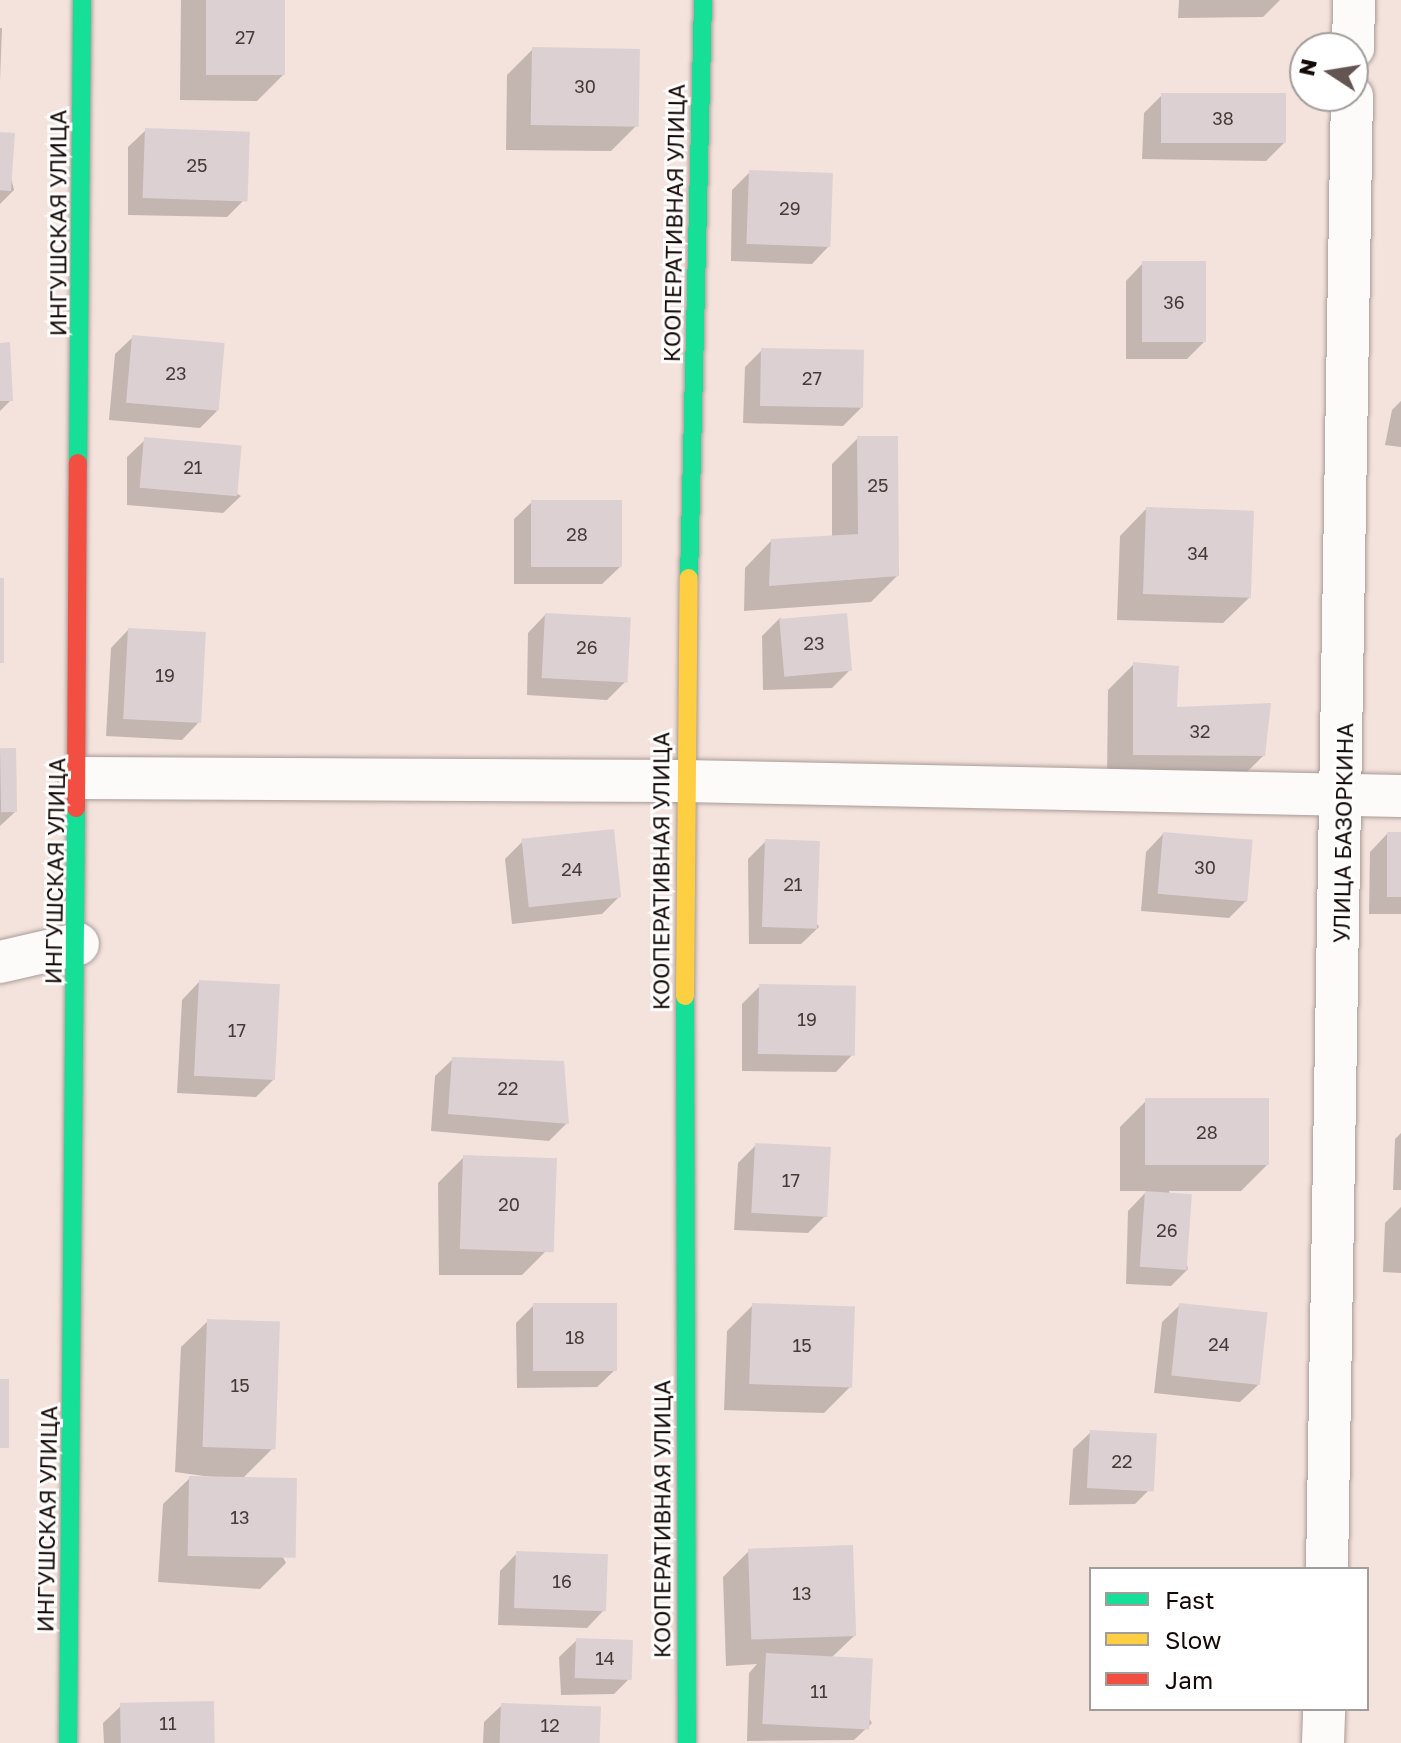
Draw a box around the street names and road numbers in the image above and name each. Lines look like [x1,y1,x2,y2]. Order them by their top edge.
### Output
street label: КООПЕРАТИВНАЯ УЛИЦА [658,84,690,362]
street label: ИНГУШСКАЯ УЛИЦА [45,110,71,336]
street label: УЛИЦА БАЗОРКИНА [1328,723,1358,943]
street label: КООПЕРАТИВНАЯ УЛИЦА [648,732,674,1010]
street label: ИНГУШСКАЯ УЛИЦА [40,758,70,984]
street label: КООПЕРАТИВНАЯ УЛИЦА [649,1380,675,1658]
street label: ИНГУШСКАЯ УЛИЦА [32,1406,62,1632]

